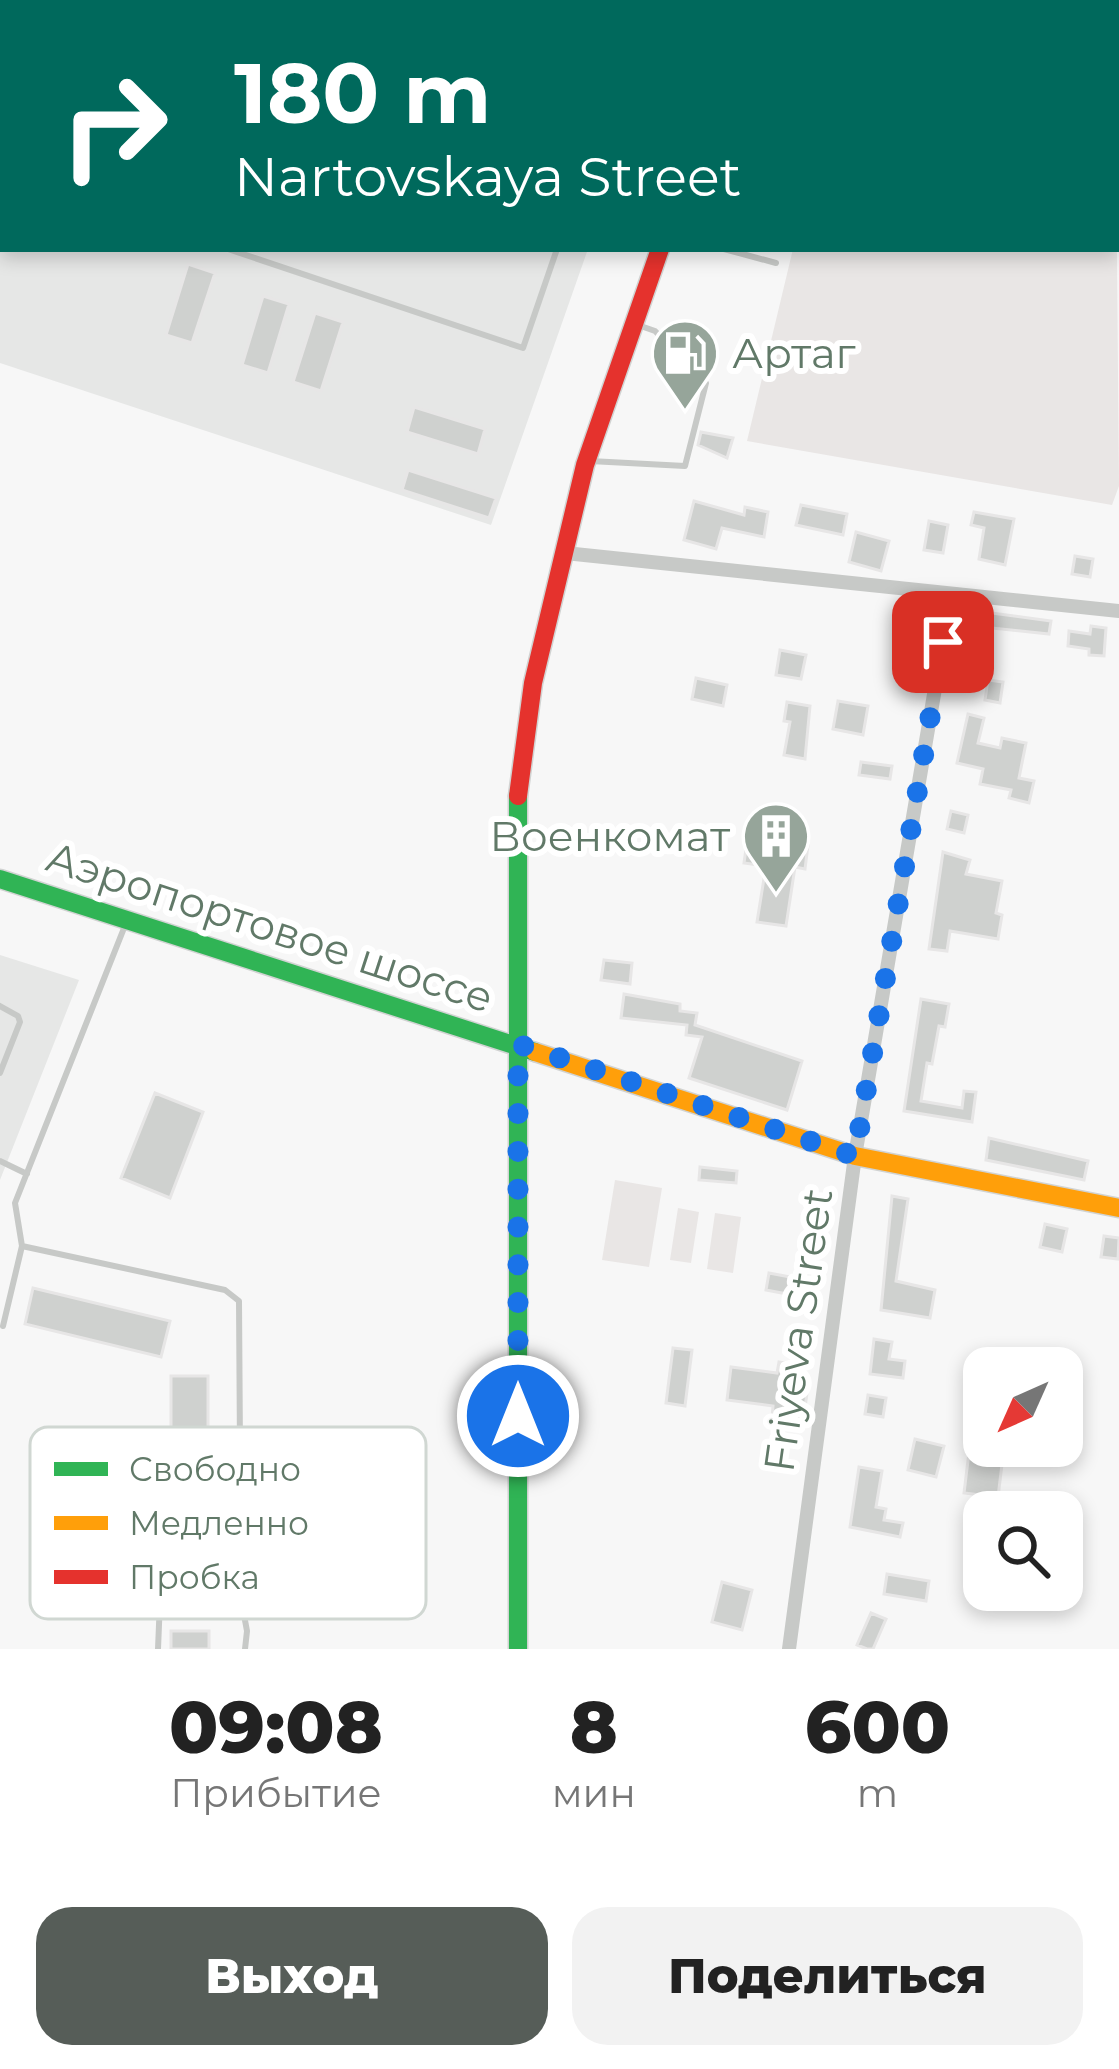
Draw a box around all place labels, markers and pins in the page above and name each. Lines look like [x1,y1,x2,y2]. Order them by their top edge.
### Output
fuel station icon: Артаг [650,318,720,412]
place label: Артаг [732,327,856,379]
pin [892,591,994,693]
building icon: Военкомат [741,801,811,895]
place label: Военкомат [490,810,730,862]

